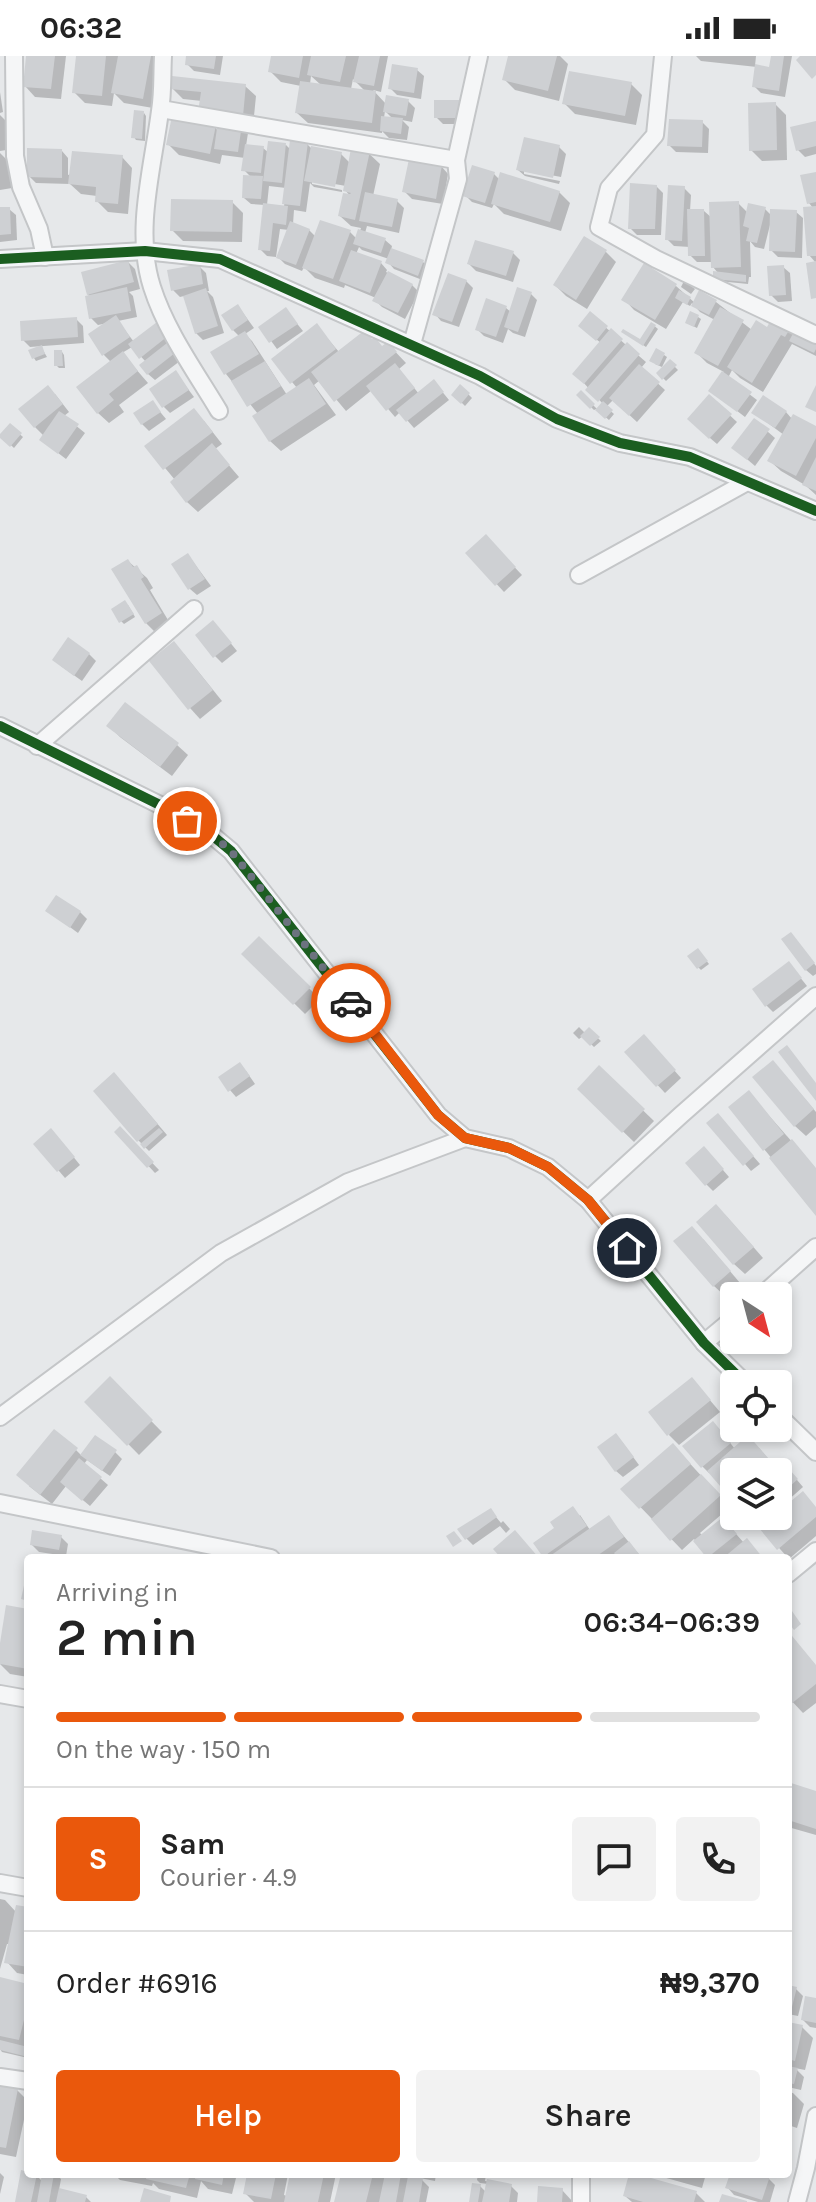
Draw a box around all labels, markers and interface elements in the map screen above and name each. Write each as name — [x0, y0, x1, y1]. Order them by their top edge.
text: 06:32 — [40, 10, 122, 46]
pin — [153, 787, 221, 855]
icon: bag — [165, 799, 209, 843]
courier — [311, 963, 391, 1043]
icon: car — [329, 981, 373, 1025]
pin — [593, 1214, 661, 1282]
icon: home — [605, 1226, 649, 1270]
north arrow — [720, 1282, 792, 1354]
map controls — [720, 1282, 792, 1530]
button: locate — [720, 1370, 792, 1442]
button: layers — [720, 1458, 792, 1530]
text: Arriving in — [56, 1577, 178, 1608]
text: 06:34–06:39 — [584, 1604, 760, 1640]
text: 2 min — [56, 1607, 198, 1668]
text: On the way · 150 m — [56, 1734, 271, 1765]
button: chat — [572, 1817, 656, 1901]
button: phone — [676, 1817, 760, 1901]
text: Sam — [160, 1826, 225, 1862]
text: S — [88, 1841, 108, 1877]
text: Courier · 4.9 — [160, 1862, 297, 1893]
text: Order #6916 — [56, 1965, 218, 2001]
text: ₦9,370 — [660, 1965, 760, 2001]
button: Help — [56, 2070, 400, 2162]
button: Share — [416, 2070, 760, 2162]

